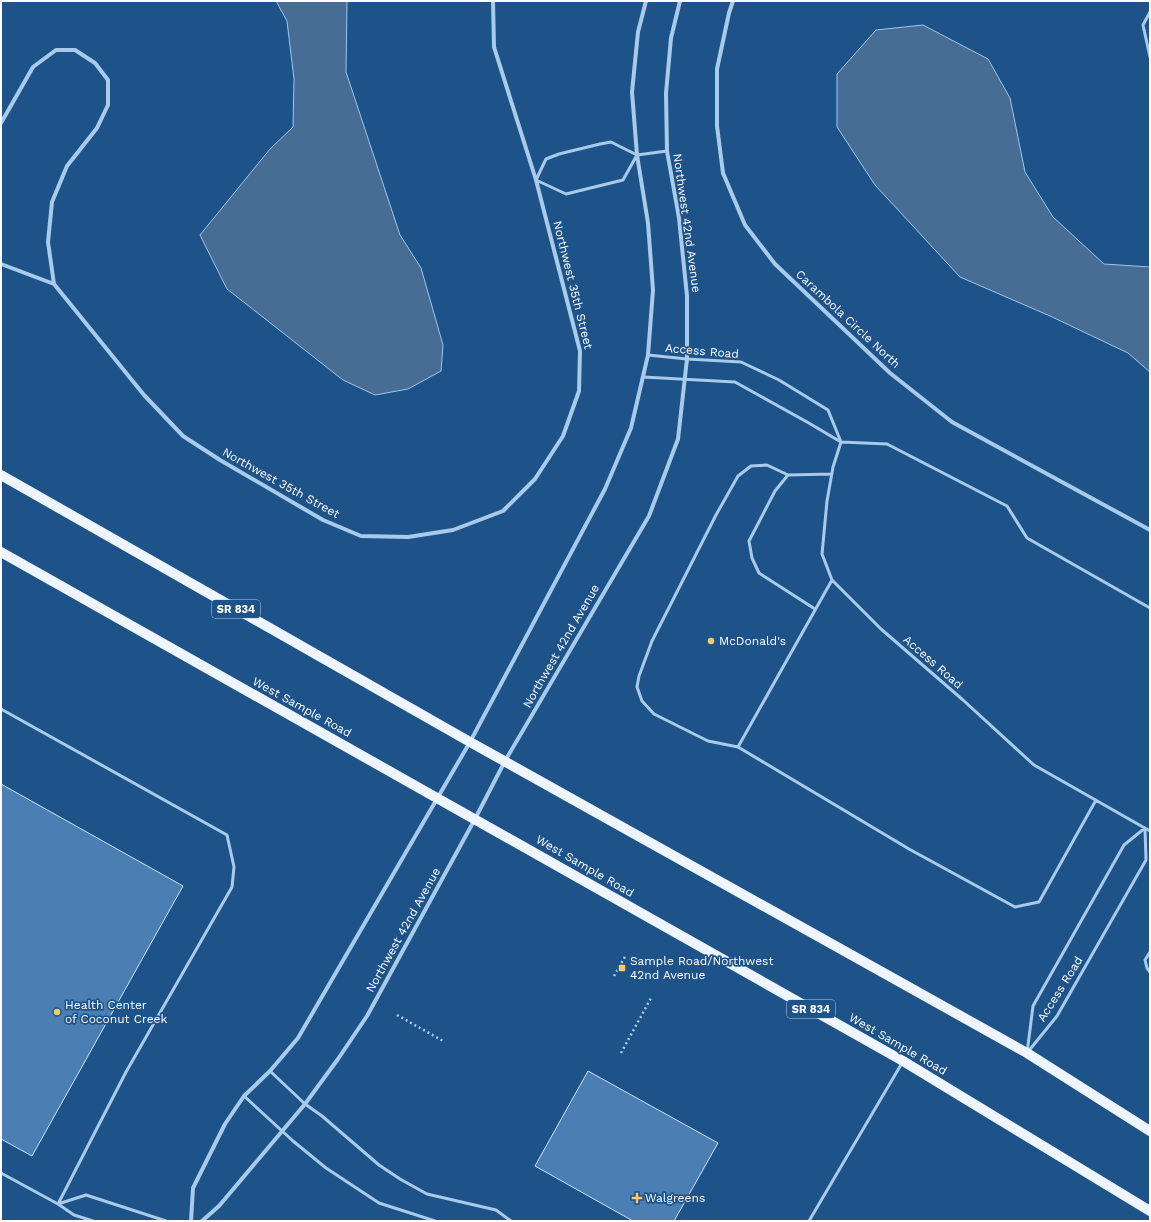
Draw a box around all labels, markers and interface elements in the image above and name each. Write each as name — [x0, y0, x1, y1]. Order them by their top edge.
street label: Northwest 42nd Avenue — [670, 153, 704, 294]
street label: Northwest 35th Street — [550, 219, 596, 351]
street label: Carambola Circle North — [793, 267, 903, 371]
street label: Access Road — [664, 341, 740, 361]
street label: Northwest 35th Street — [220, 445, 342, 521]
street label: Northwest 42nd Avenue — [520, 582, 602, 710]
road number: SR 834 — [212, 600, 260, 618]
street label: Access Road — [900, 632, 966, 692]
place label: McDonald's — [719, 634, 786, 648]
marker: McDonald's — [706, 636, 716, 646]
street label: West Sample Road — [250, 674, 354, 740]
street label: West Sample Road — [534, 832, 636, 900]
street label: Northwest 42nd Avenue — [363, 865, 443, 995]
place label: Sample Road/Northwest 42nd Avenue — [630, 954, 773, 982]
street label: Access Road — [1034, 954, 1086, 1024]
marker: Sample Road/Northwest 42nd Avenue — [617, 963, 627, 973]
place label: Health Center of Coconut Creek — [65, 998, 168, 1026]
road number: SR 834 — [787, 1000, 835, 1018]
marker: Health Center of Coconut Creek — [52, 1007, 62, 1017]
street label: West Sample Road — [847, 1010, 949, 1078]
place label: Walgreens — [645, 1191, 705, 1205]
marker: Walgreens — [632, 1193, 642, 1203]

